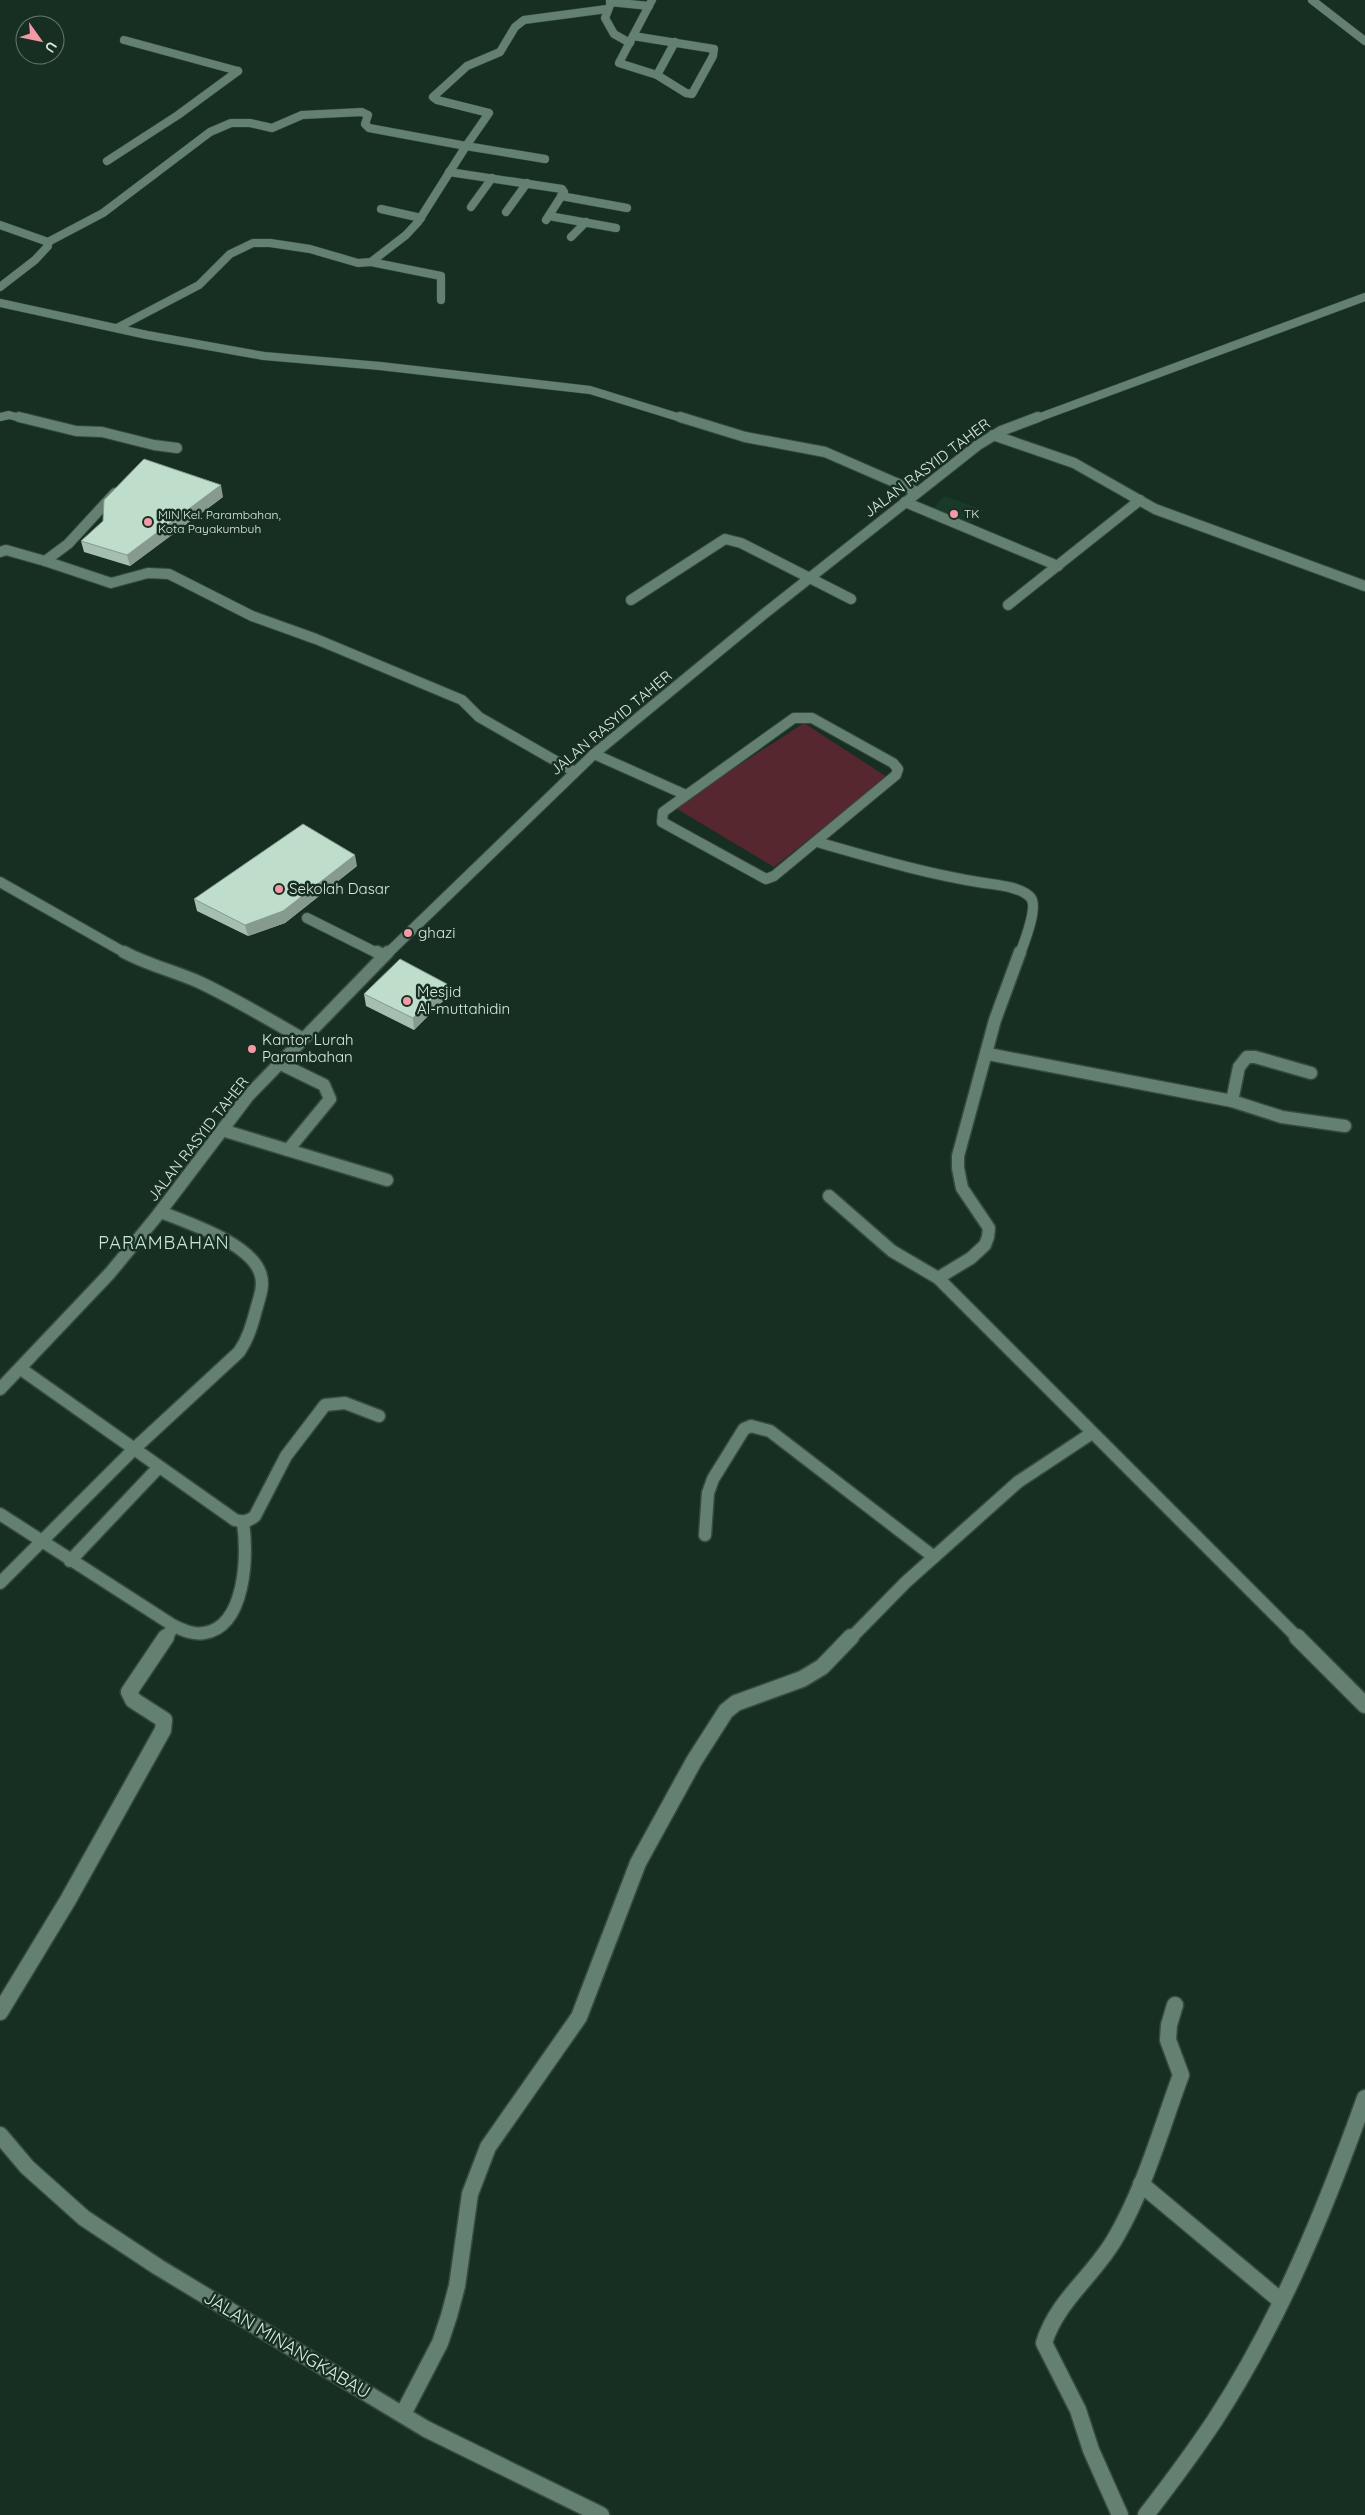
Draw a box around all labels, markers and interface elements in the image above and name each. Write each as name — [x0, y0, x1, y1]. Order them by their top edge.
north arrow — [15, 15, 65, 65]
text: U — [41, 38, 61, 56]
street label: JALAN RASYID TAHER — [860, 414, 994, 521]
place label: TK — [964, 506, 979, 521]
place label: MIN Kel. Parambahan, Kota Payakumbuh — [158, 507, 281, 536]
marker: TK — [948, 508, 960, 520]
marker: MIN Kel. Parambahan, Kota Payakumbuh — [142, 516, 154, 528]
street label: JALAN RASYID TAHER — [546, 666, 675, 779]
place label: Sekolah Dasar — [289, 879, 390, 898]
marker: Sekolah Dasar — [273, 883, 285, 895]
place label: ghazi — [418, 923, 455, 942]
marker: ghazi — [402, 927, 414, 939]
place label: Mesjid Al-muttahidin — [417, 982, 510, 1018]
marker: Mesjid Al-muttahidin — [401, 995, 413, 1007]
place label: Kantor Lurah Parambahan — [262, 1030, 354, 1066]
marker: Kantor Lurah Parambahan — [246, 1043, 258, 1055]
street label: JALAN RASYID TAHER — [143, 1073, 252, 1205]
district label: PARAMBAHAN — [98, 1231, 230, 1254]
street label: JALAN MINANGKABAU — [200, 2286, 375, 2403]

